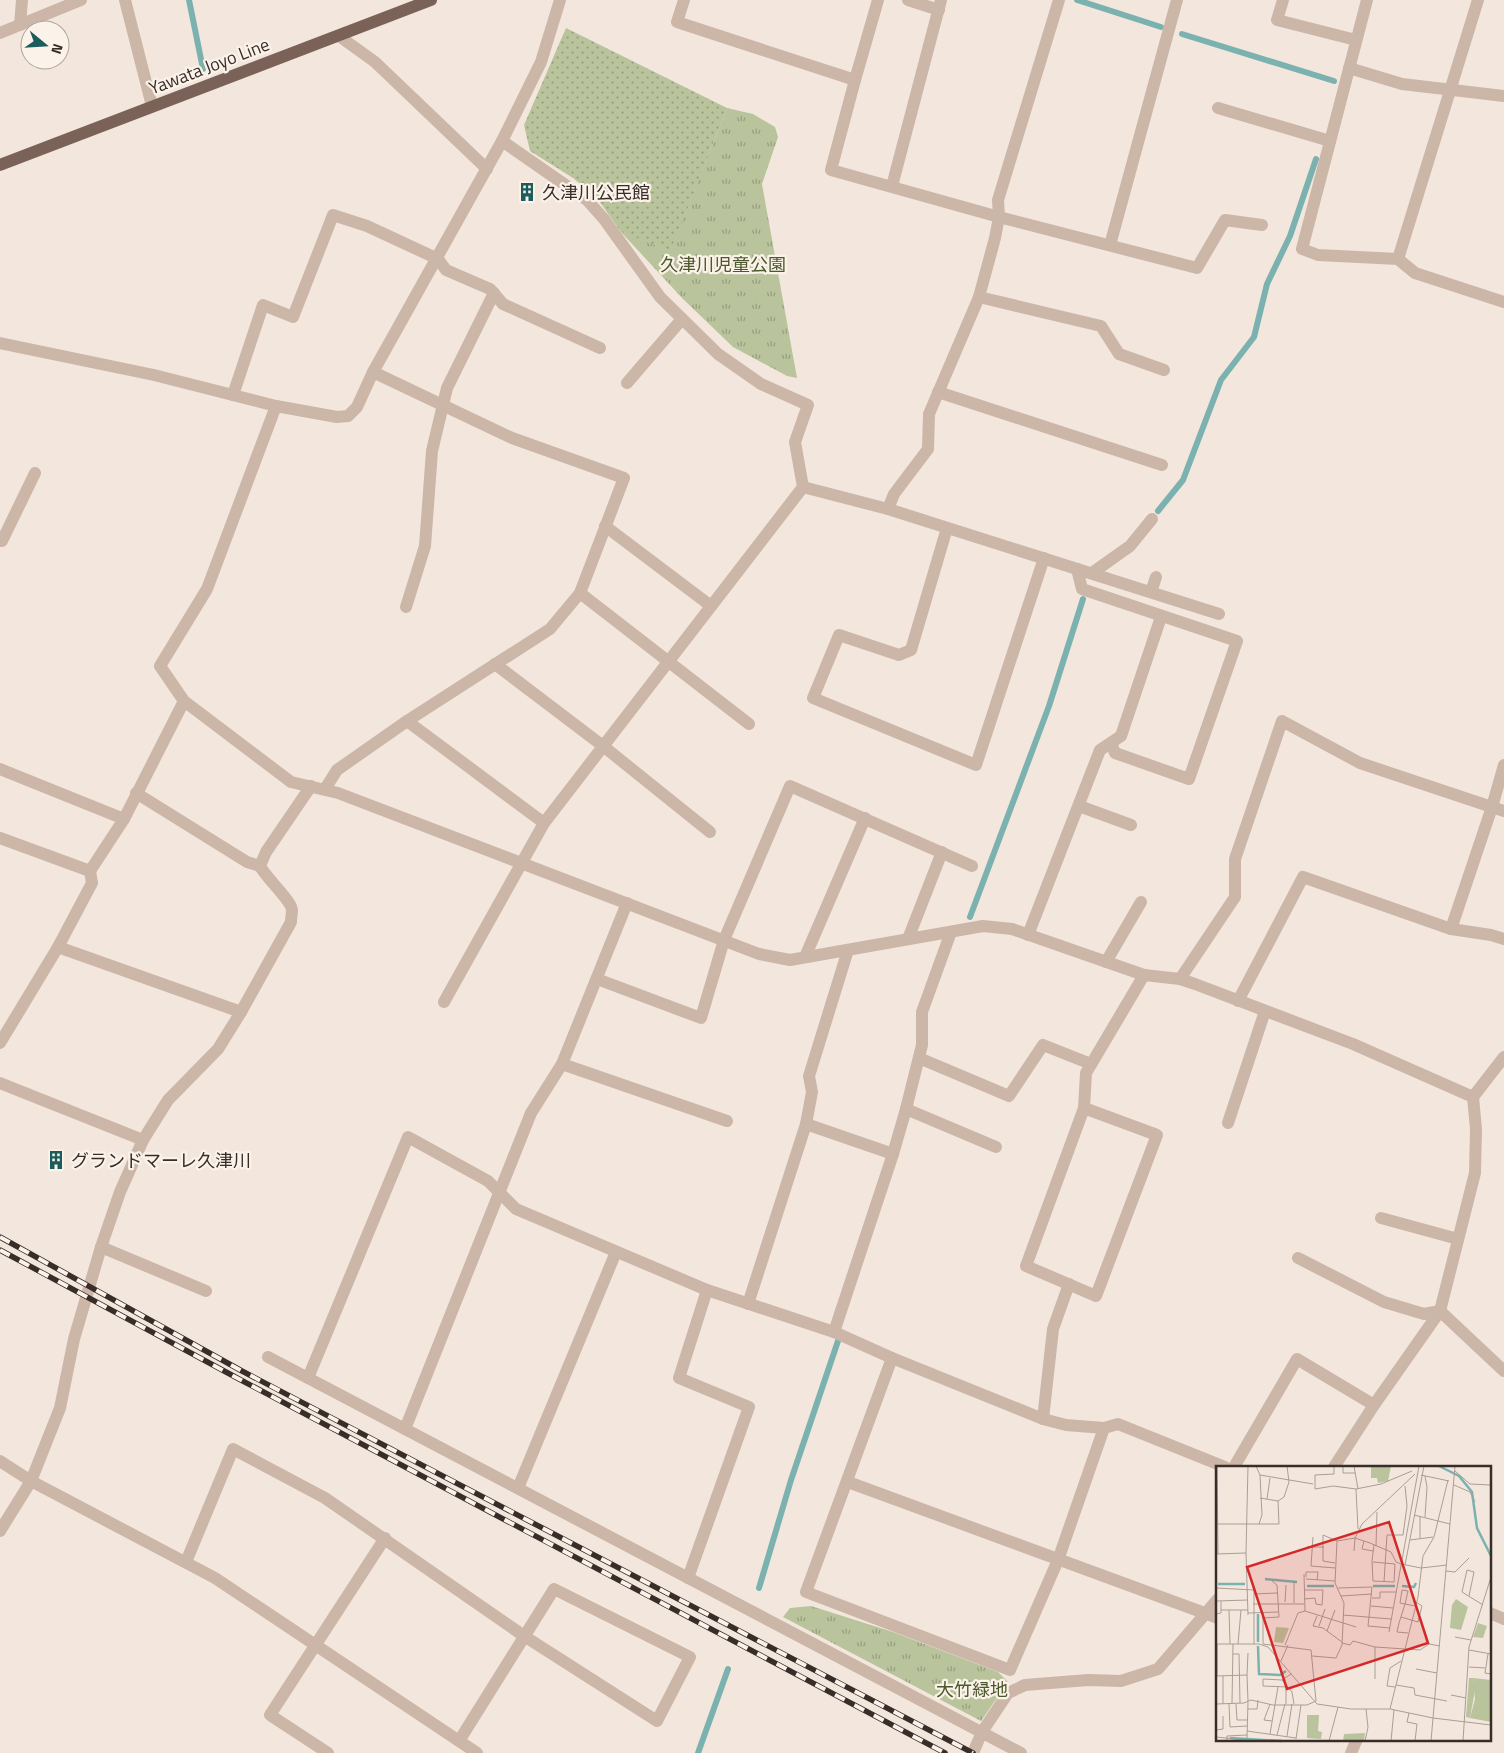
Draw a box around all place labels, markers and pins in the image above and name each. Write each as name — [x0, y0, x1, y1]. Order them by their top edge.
place label: 久津川公民館 — [542, 179, 650, 206]
building icon: 久津川公民館 — [516, 181, 538, 203]
place label: グランドマーレ久津川 — [71, 1147, 251, 1174]
building icon: グランドマーレ久津川 — [45, 1149, 67, 1171]

